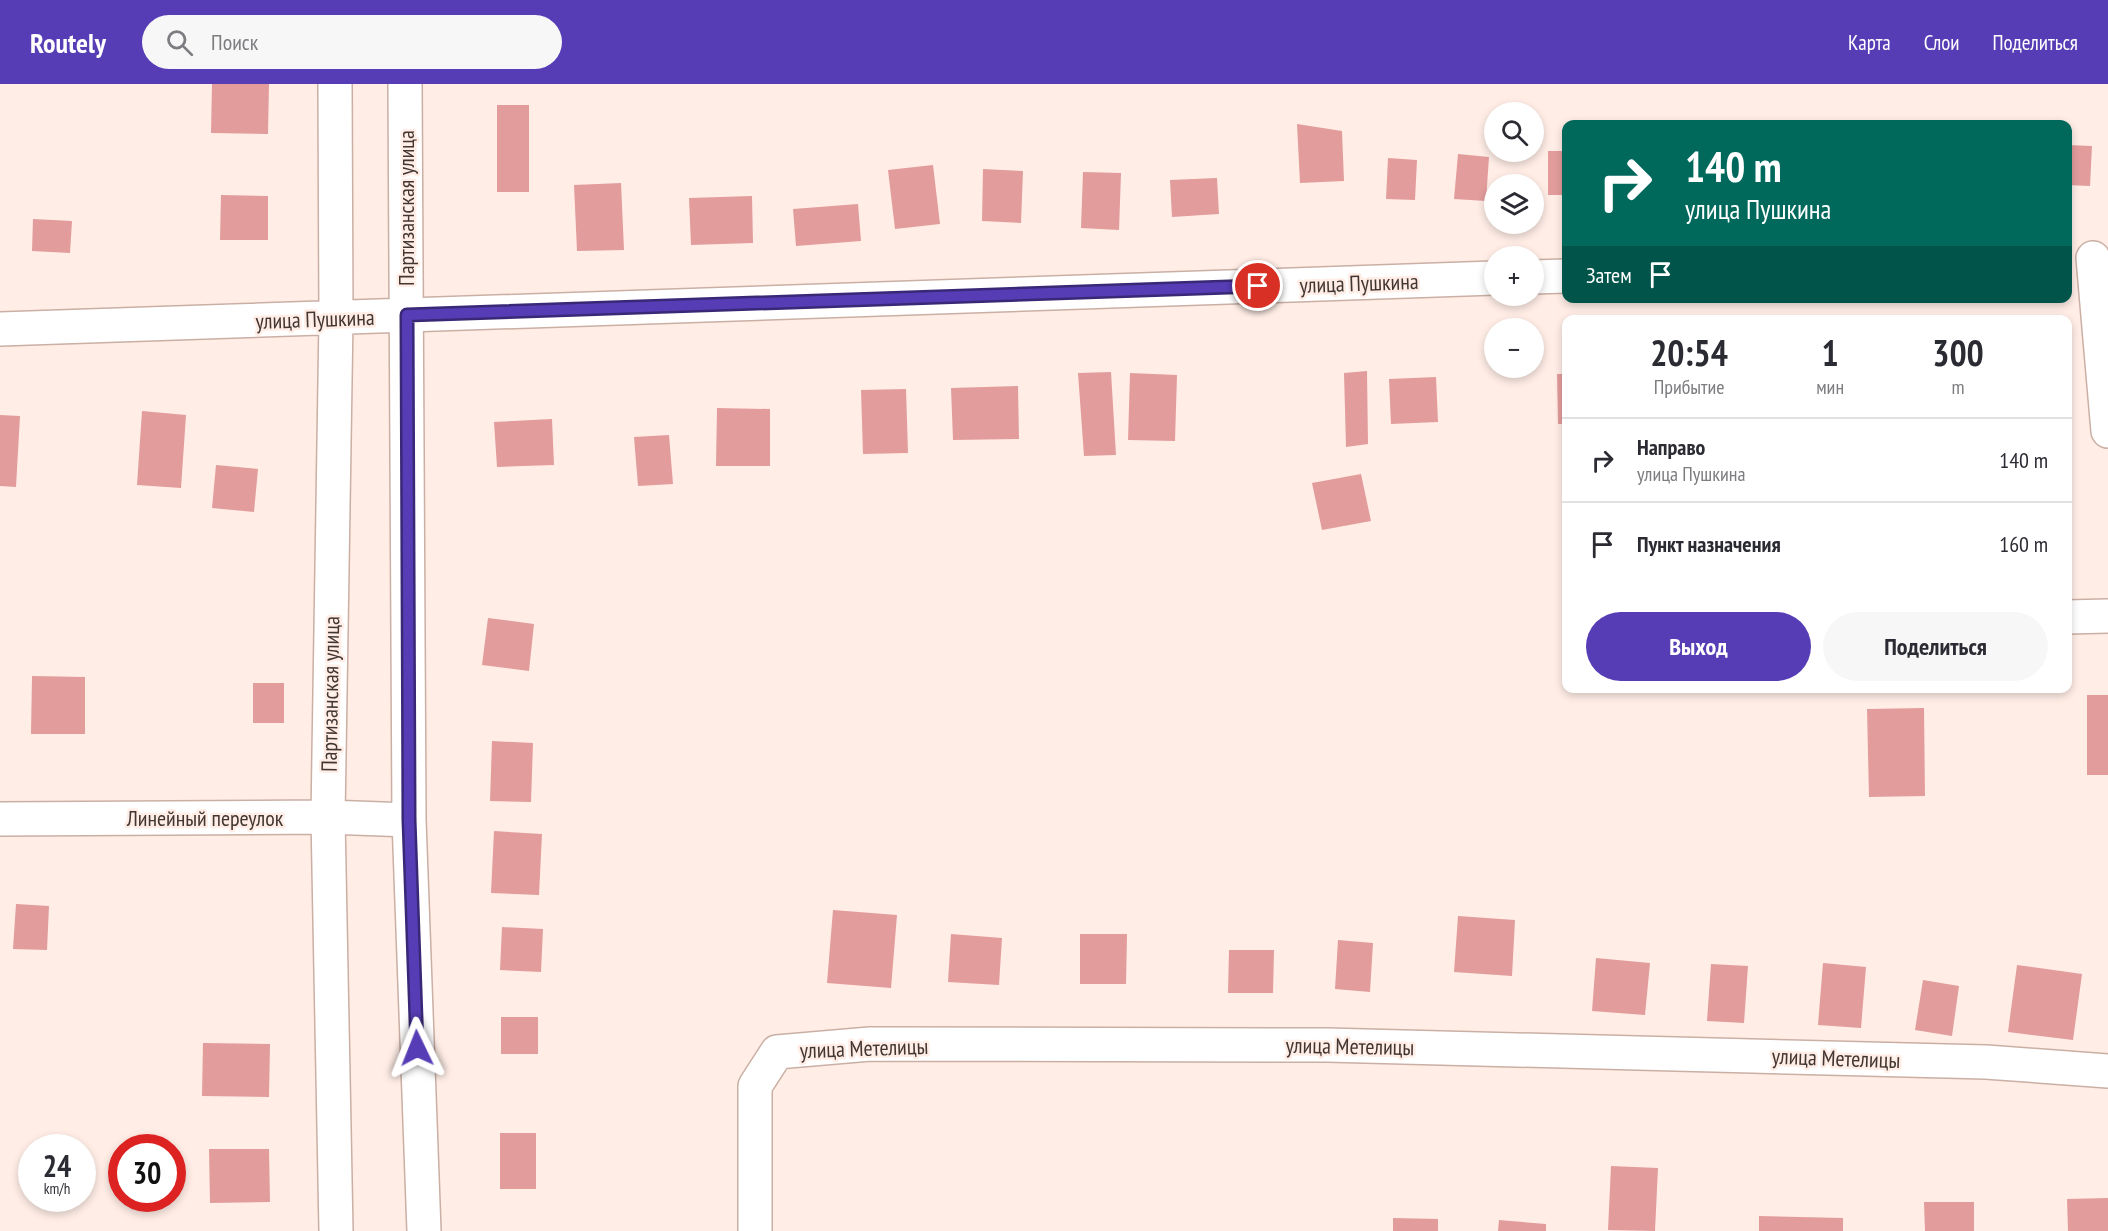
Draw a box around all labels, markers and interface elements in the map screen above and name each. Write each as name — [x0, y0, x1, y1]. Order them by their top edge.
search box — [142, 15, 562, 69]
text: Routely — [30, 24, 106, 61]
icon: search — [163, 26, 196, 59]
text: Поиск — [211, 28, 258, 56]
text: Карта — [1848, 29, 1891, 56]
text: Слои — [1924, 29, 1959, 56]
text: Поделиться — [1992, 29, 2078, 56]
map controls — [1484, 102, 1544, 378]
button: search — [1484, 102, 1544, 162]
street label: Партизанская улица — [392, 130, 420, 286]
text: 140 m — [1685, 139, 1782, 194]
icon: right — [1586, 144, 1664, 222]
button: layers — [1484, 174, 1544, 234]
text: улица Пушкина — [1685, 192, 1831, 226]
button: + — [1484, 246, 1544, 306]
icon: arrive — [1644, 258, 1677, 291]
pin — [1232, 260, 1283, 311]
text: Затем — [1586, 261, 1632, 289]
street label: улица Пушкина — [1299, 267, 1419, 299]
icon: arrive — [1241, 269, 1274, 302]
street label: улица Пушкина — [255, 303, 375, 335]
button: − — [1484, 318, 1544, 378]
text: 20:54 — [1650, 329, 1728, 376]
text: 1 — [1822, 329, 1839, 376]
text: 300 — [1932, 329, 1984, 376]
text: Прибытие — [1654, 374, 1725, 400]
text: мин — [1816, 374, 1844, 400]
text: m — [1952, 374, 1965, 400]
text: Направо — [1637, 433, 1705, 461]
icon: right — [1586, 444, 1619, 477]
text: 140 m — [1999, 446, 2048, 474]
text: улица Пушкина — [1637, 461, 1745, 487]
icon: arrive — [1586, 528, 1619, 561]
text: Пункт назначения — [1637, 530, 1781, 558]
text: 160 m — [1999, 530, 2048, 558]
button: Выход — [1586, 612, 1811, 681]
button: Поделиться — [1823, 612, 2048, 681]
street label: Партизанская улица — [315, 616, 345, 772]
street label: Линейный переулок — [126, 804, 284, 832]
position arrow — [385, 1016, 449, 1080]
street label: улица Метелицы — [1285, 1031, 1415, 1061]
street label: улица Метелицы — [799, 1032, 929, 1064]
street label: улица Метелицы — [1771, 1042, 1901, 1074]
speed limit sign: 30 — [108, 1134, 186, 1212]
text: 24 — [43, 1146, 71, 1185]
text: km/h — [44, 1179, 70, 1198]

